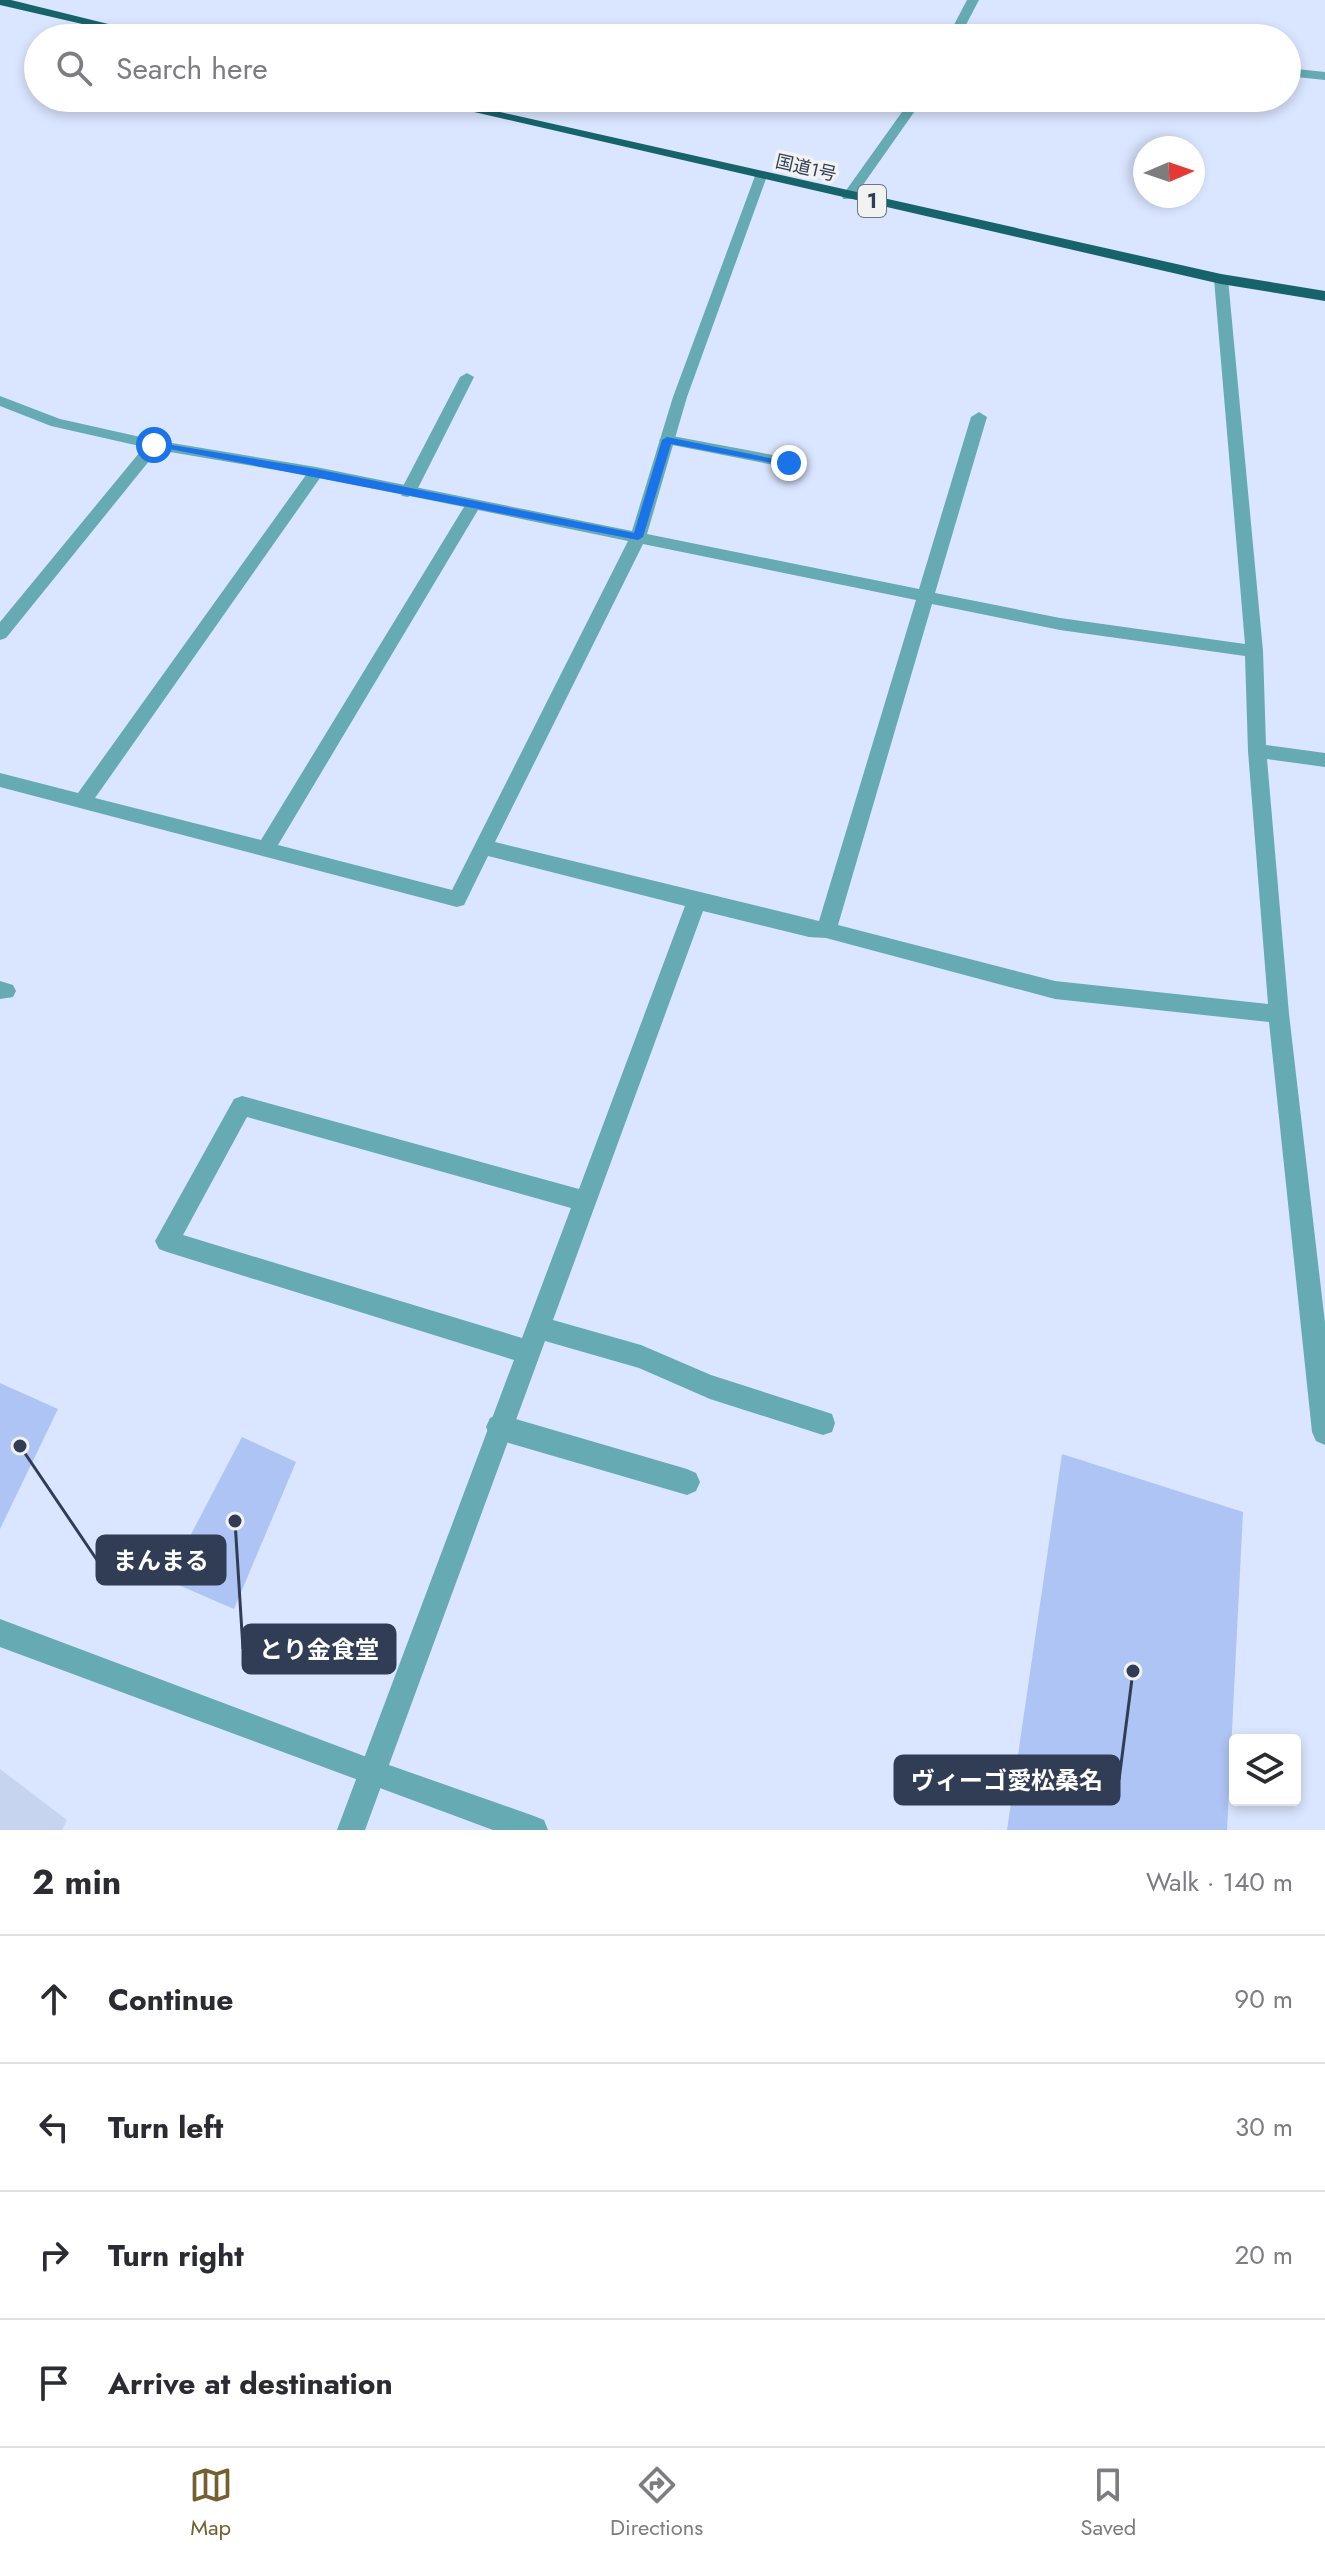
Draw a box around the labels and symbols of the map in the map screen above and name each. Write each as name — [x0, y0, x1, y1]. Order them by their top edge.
north arrow — [1133, 136, 1205, 208]
street label: 国道1号 — [773, 148, 839, 188]
road number: 1 — [858, 185, 886, 217]
route start — [136, 427, 172, 463]
route end — [771, 445, 807, 481]
callout: まんまる — [97, 1536, 225, 1584]
text: まんまる — [113, 1543, 209, 1578]
callout: とり金食堂 — [243, 1625, 395, 1673]
text: とり金食堂 — [259, 1632, 379, 1667]
callout: ヴィーゴ愛松桑名 — [895, 1756, 1119, 1804]
text: ヴィーゴ愛松桑名 — [911, 1763, 1103, 1798]

